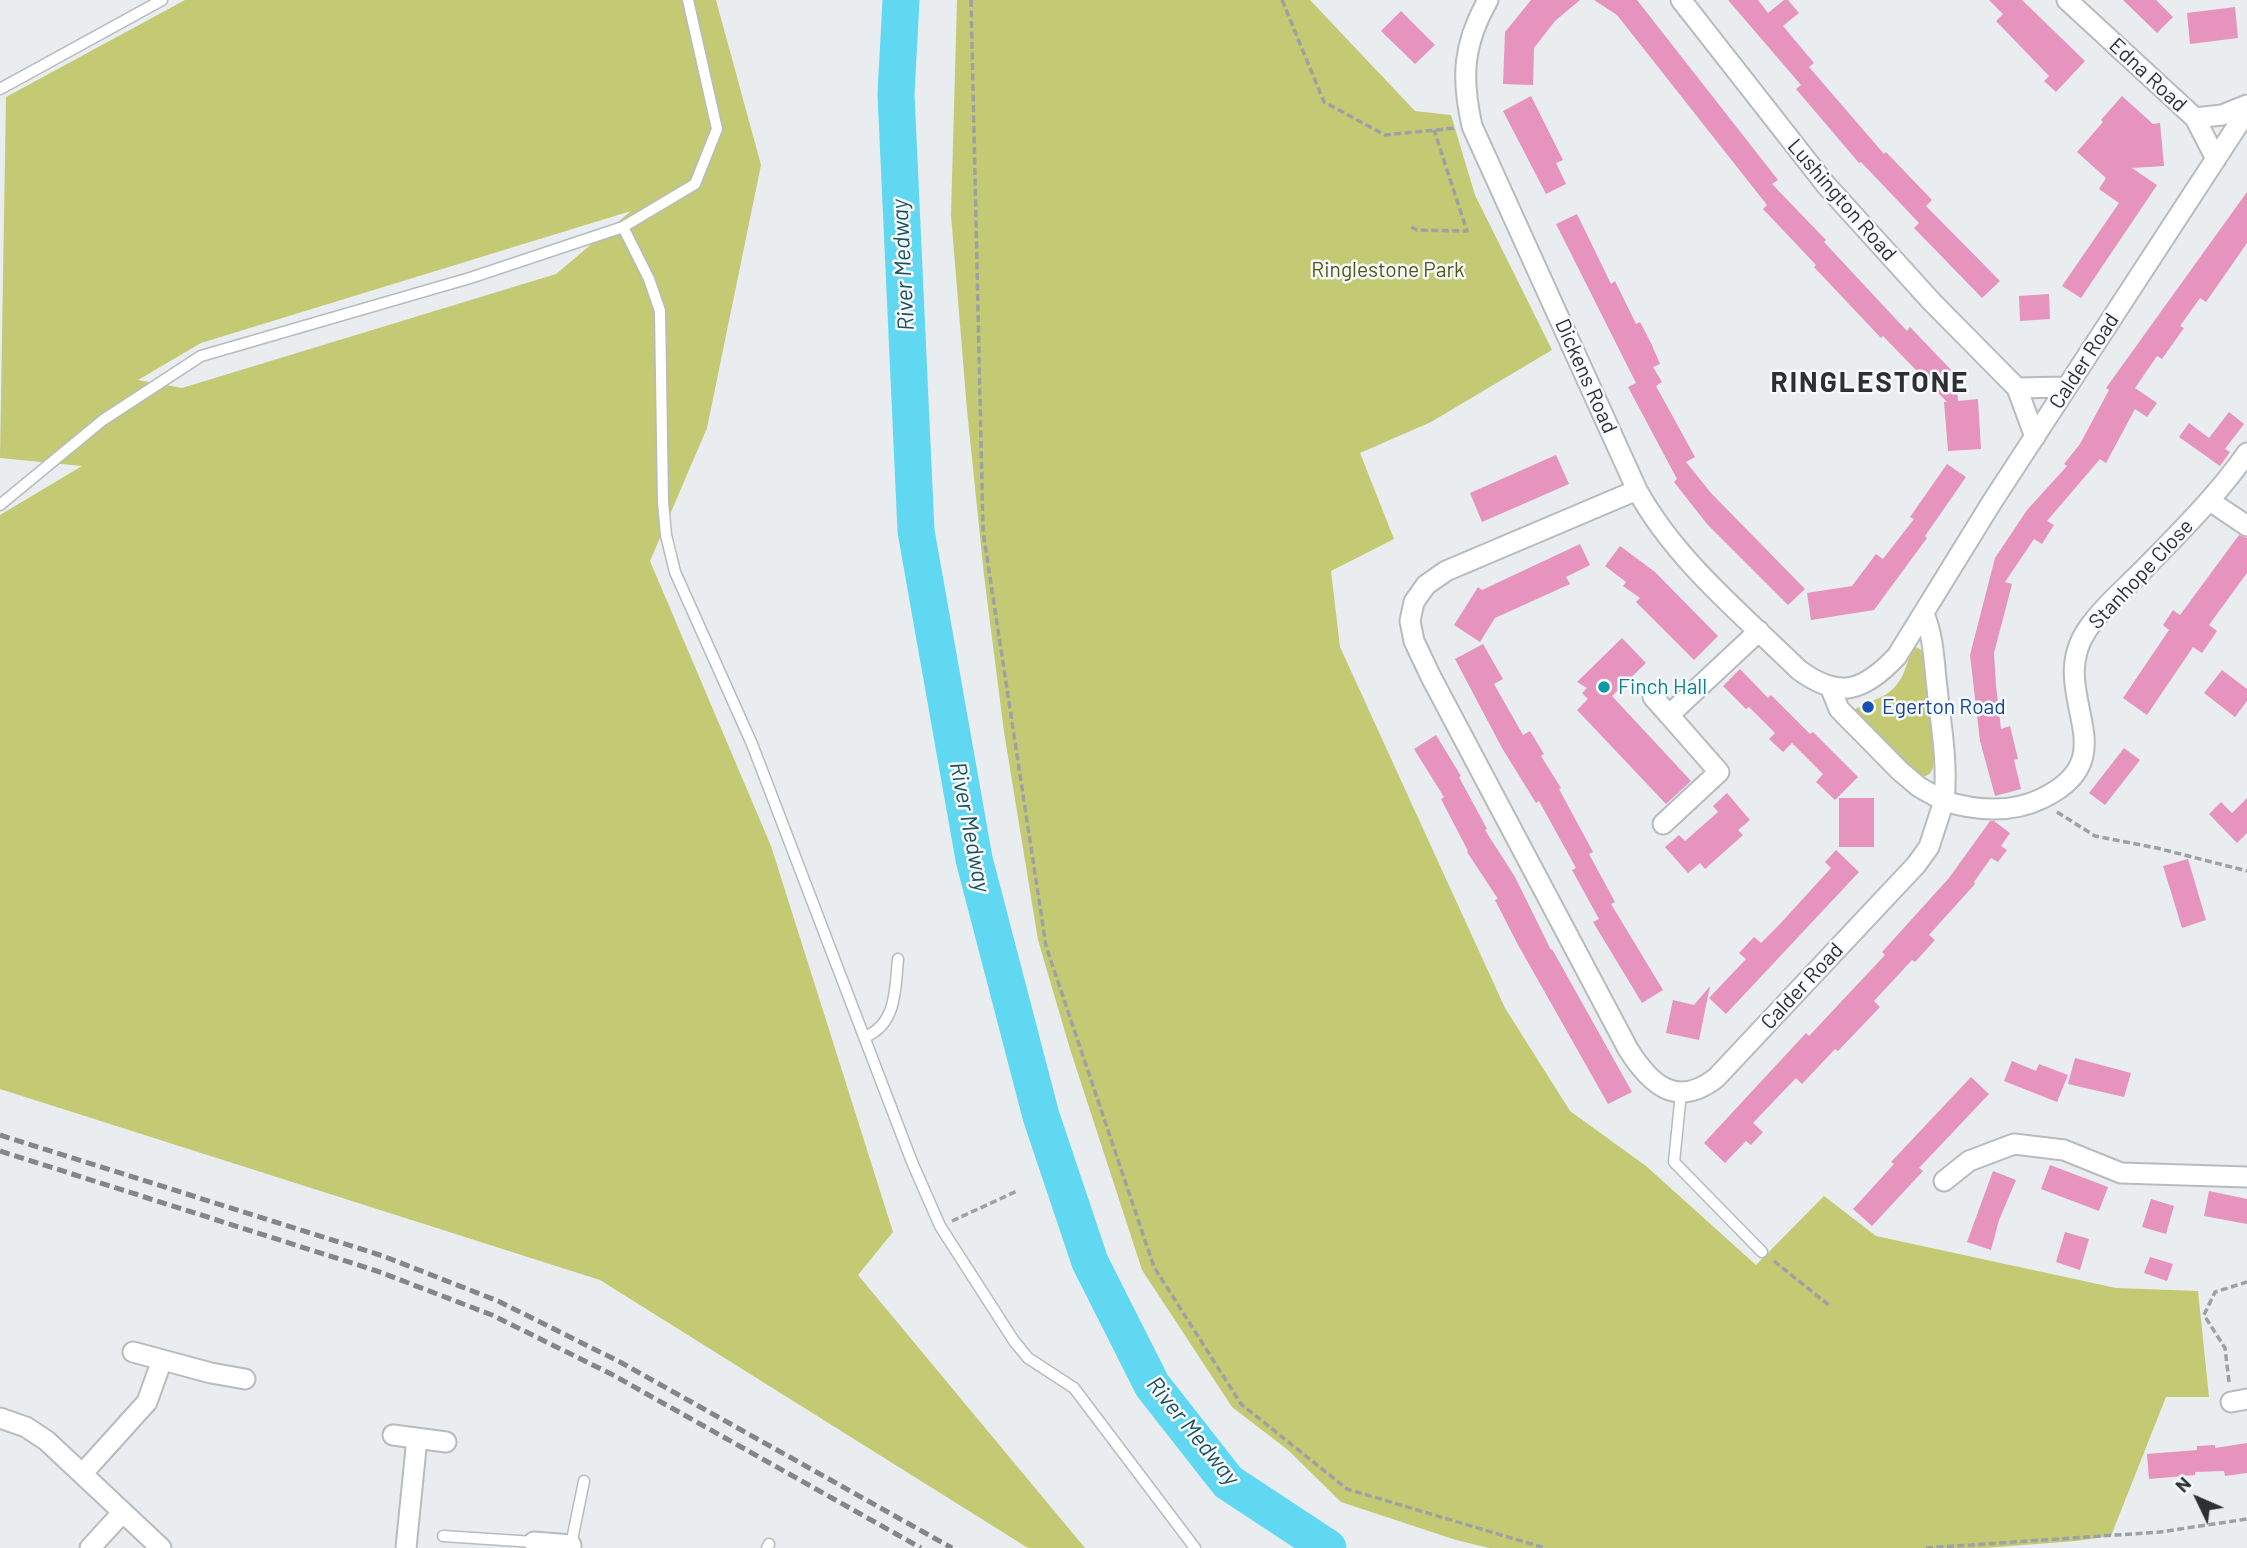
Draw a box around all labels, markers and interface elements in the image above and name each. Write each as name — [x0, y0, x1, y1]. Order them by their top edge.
street label: Edna Road — [2104, 33, 2192, 117]
street label: Lushington Road — [1782, 134, 1902, 266]
water label: River Medway — [886, 198, 920, 332]
park label: Ringlestone Park — [1311, 257, 1465, 283]
street label: Calder Road — [2044, 308, 2124, 414]
street label: Dickens Road — [1550, 315, 1622, 437]
district label: RINGLESTONE — [1772, 366, 1968, 400]
street label: Stanhope Close — [2083, 514, 2199, 634]
place label: Finch Hall — [1618, 674, 1707, 700]
marker: Finch Hall — [1596, 679, 1612, 695]
place label: Egerton Road — [1882, 694, 2006, 720]
marker: Egerton Road — [1860, 699, 1876, 715]
water label: River Medway — [944, 760, 996, 894]
street label: Calder Road — [1756, 938, 1848, 1034]
water label: River Medway — [1141, 1371, 1245, 1491]
north arrow — [2163, 1464, 2233, 1534]
text: N — [2170, 1472, 2195, 1497]

